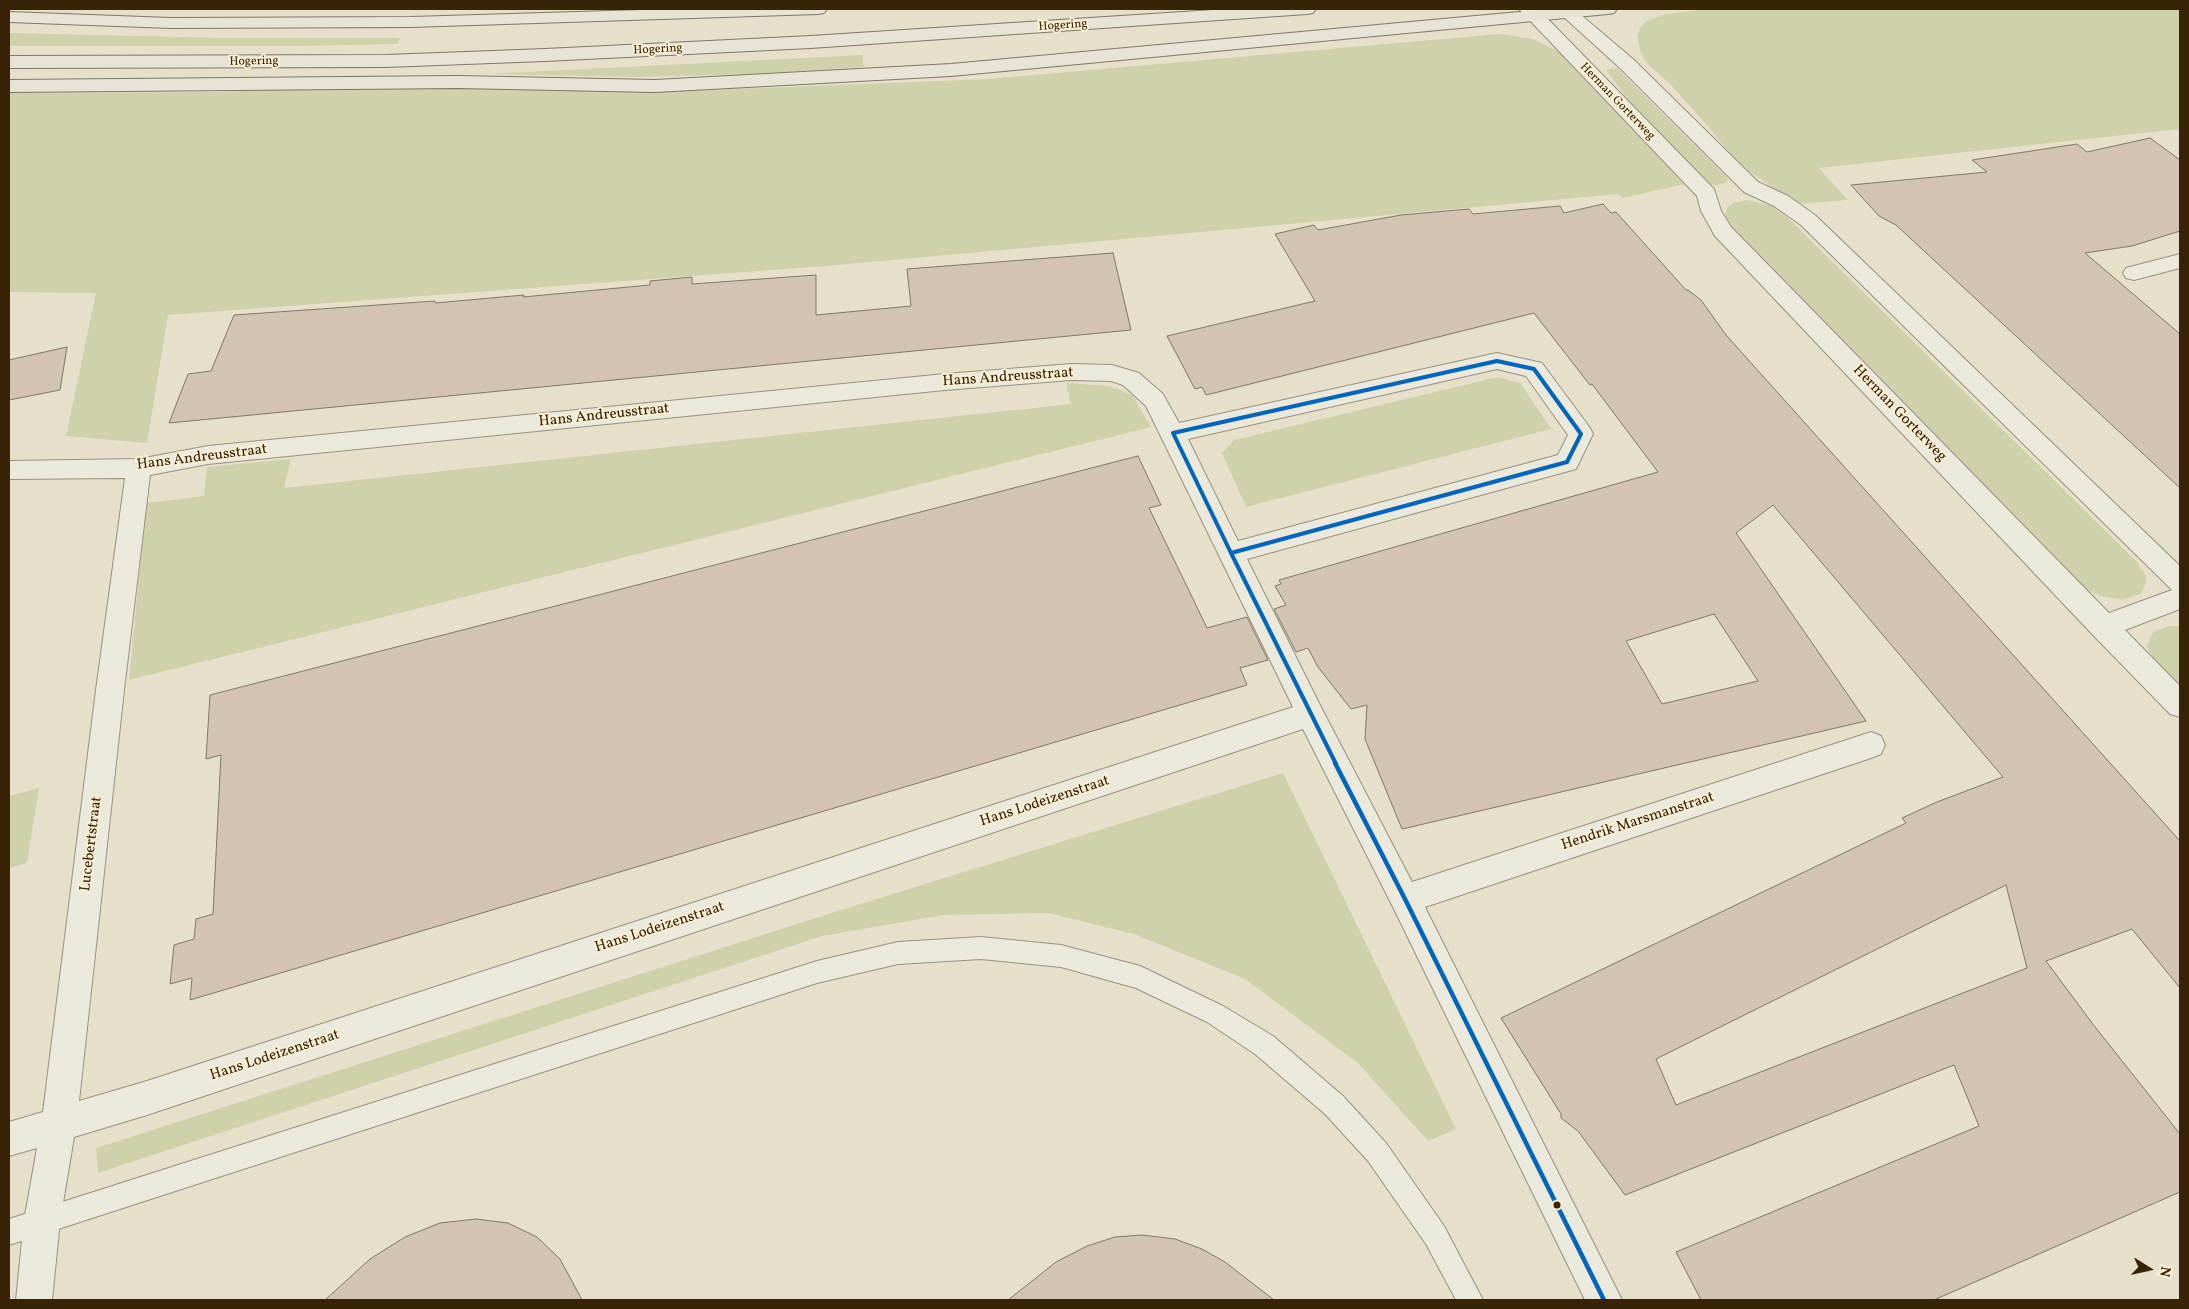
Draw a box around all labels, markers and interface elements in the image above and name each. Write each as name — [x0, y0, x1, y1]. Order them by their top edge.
street label: Hogering — [1038, 17, 1088, 35]
street label: Hogering — [633, 42, 683, 58]
street label: Hogering — [229, 54, 279, 70]
street label: Herman Gorterweg — [1576, 60, 1658, 144]
street label: Herman Gorterweg — [1848, 362, 1950, 466]
street label: Hans Andreusstraat — [942, 364, 1074, 392]
street label: Hans Andreusstraat — [538, 400, 670, 432]
street label: Hans Andreusstraat — [136, 441, 268, 475]
street label: Hans Lodeizenstraat — [978, 773, 1112, 831]
street label: Hendrik Marsmanstraat — [1559, 789, 1717, 855]
street label: Lucebertstraat — [77, 796, 107, 892]
street label: Hans Lodeizenstraat — [593, 899, 727, 957]
street label: Hans Lodeizenstraat — [208, 1027, 342, 1085]
unlabelled marker — [1552, 1200, 1562, 1210]
north arrow — [2124, 1244, 2174, 1294]
text: N — [2154, 1265, 2175, 1278]

